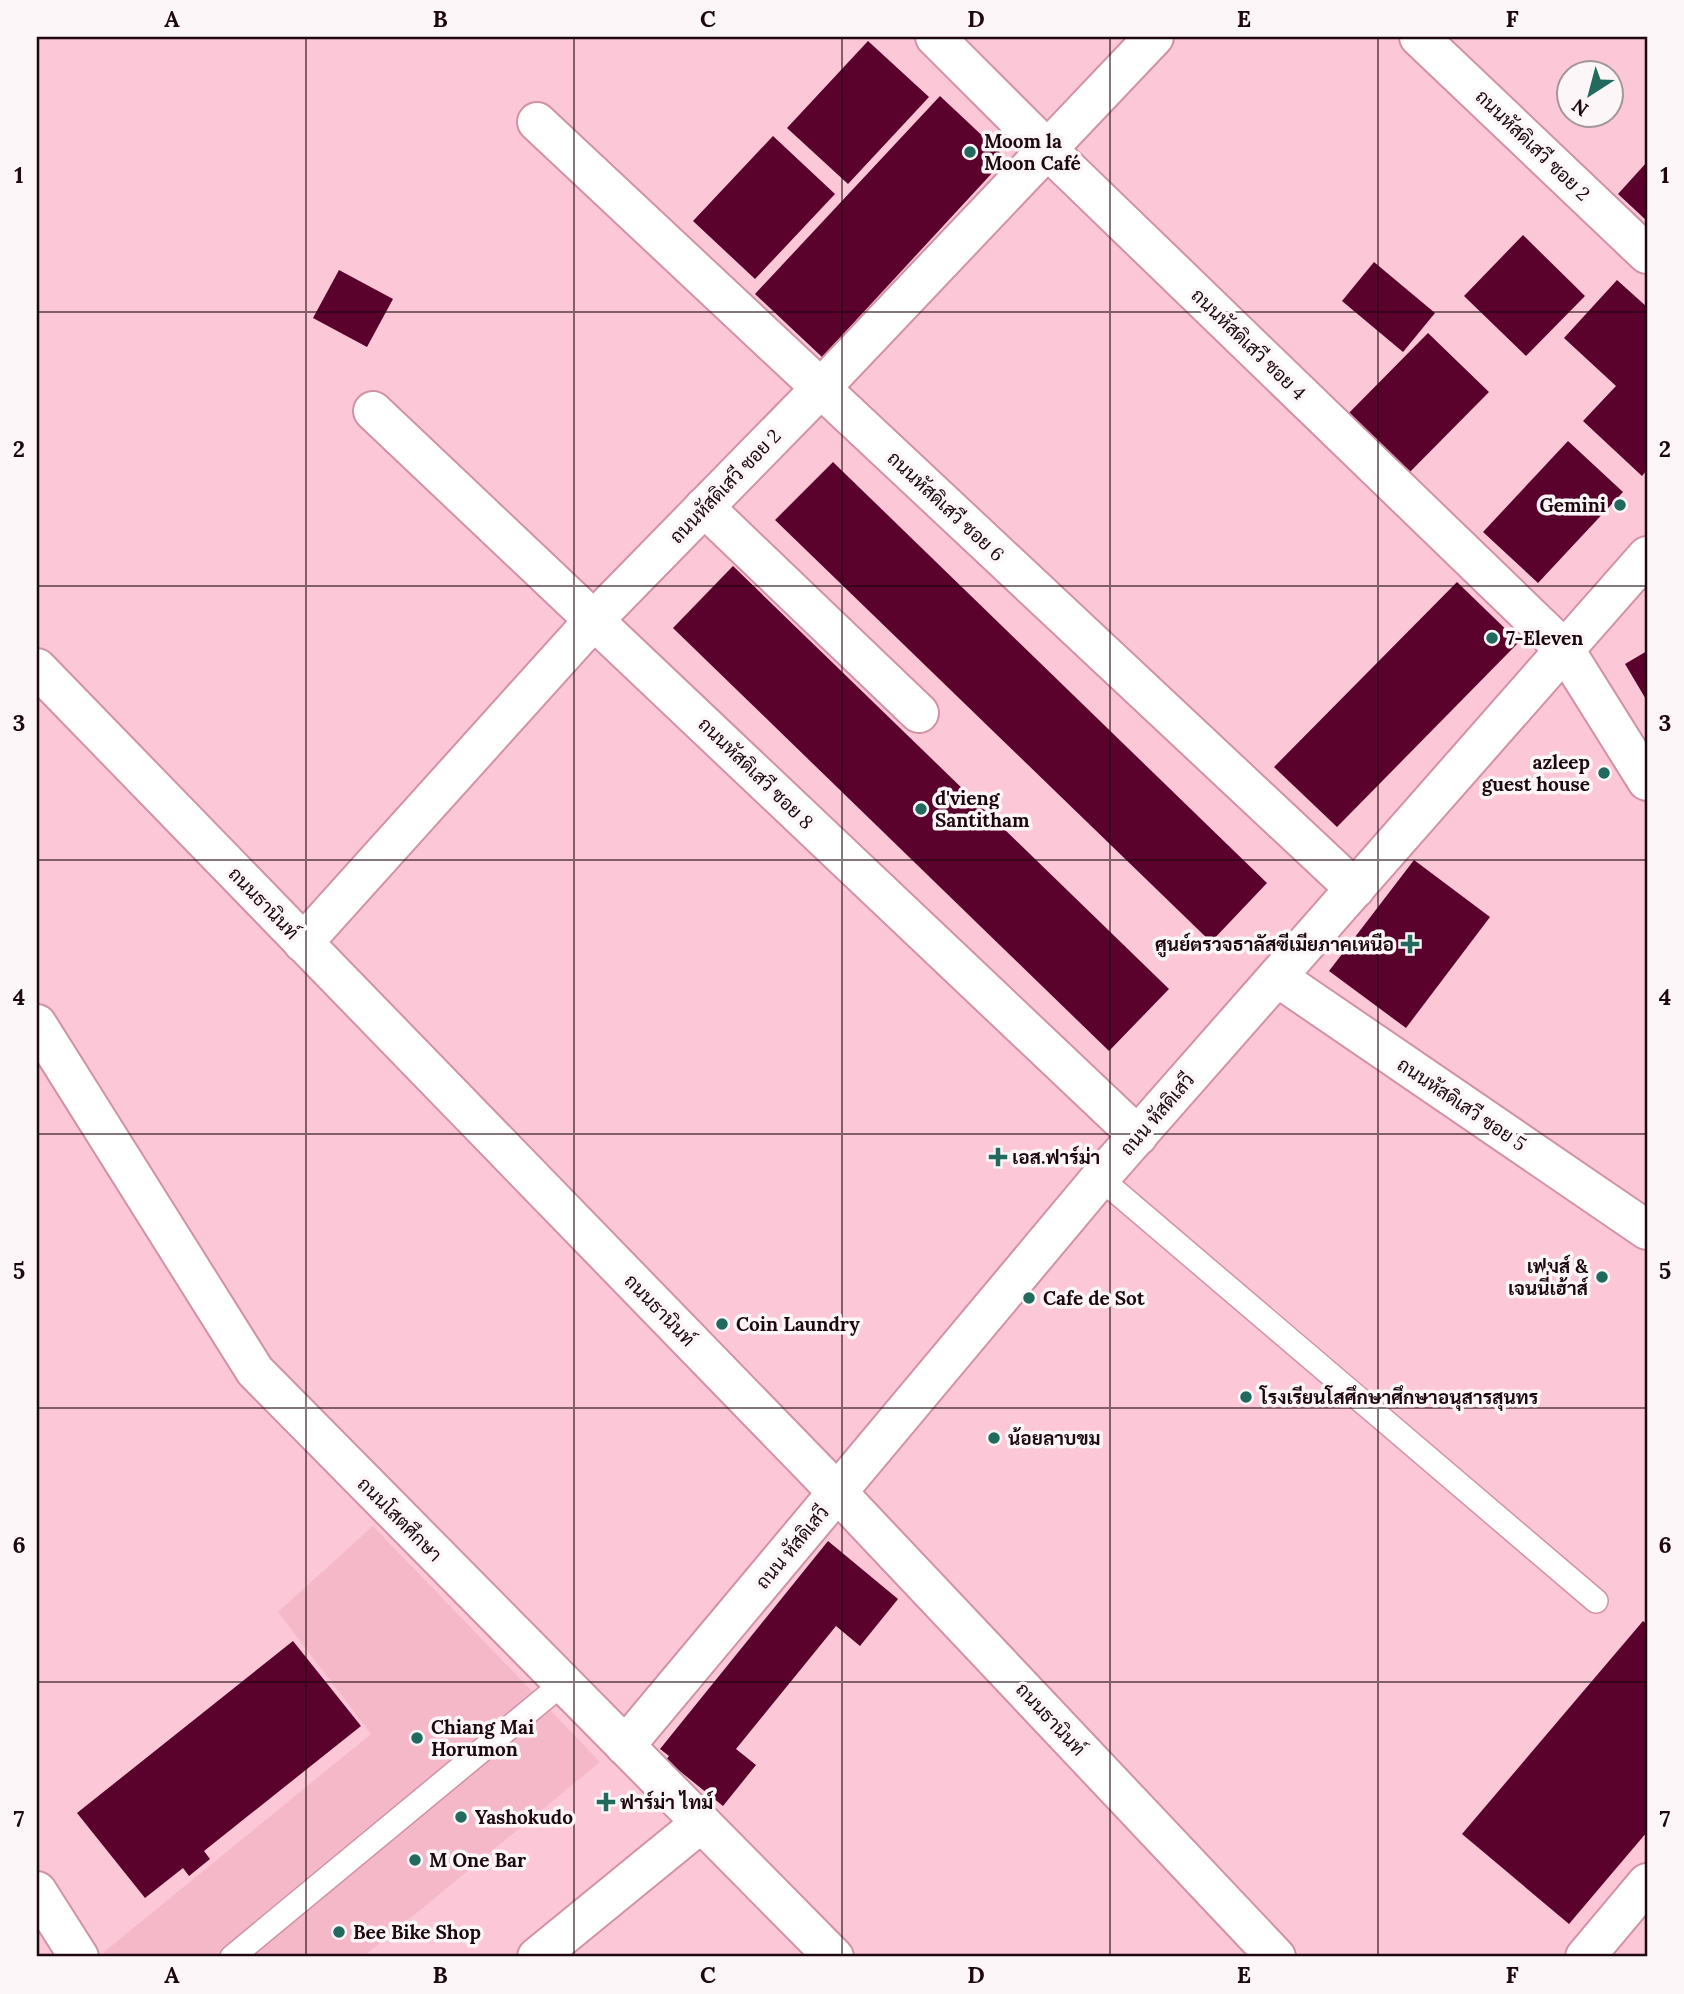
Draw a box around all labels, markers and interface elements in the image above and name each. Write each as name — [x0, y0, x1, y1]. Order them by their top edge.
text: A — [164, 4, 180, 33]
text: B — [432, 4, 448, 33]
text: C — [700, 4, 716, 33]
text: D — [967, 4, 985, 33]
text: E — [1237, 4, 1251, 33]
text: F — [1505, 4, 1519, 33]
north arrow — [1554, 60, 1624, 130]
street label: ถนนหัสดิเสวี ซอย 2 — [1471, 84, 1595, 206]
text: N — [1567, 94, 1593, 122]
place label: Moom la Moon Café — [984, 129, 1081, 175]
marker: Moom la Moon Café — [962, 144, 978, 160]
text: 1 — [14, 160, 24, 189]
text: 1 — [1660, 160, 1670, 189]
street label: ถนนหัสดิเสวี ซอย 4 — [1187, 283, 1311, 405]
street label: ถนนหัสดิเสวี ซอย 2 — [664, 424, 786, 548]
text: 2 — [13, 434, 25, 463]
text: 2 — [1659, 434, 1671, 463]
street label: ถนนหัสดิเสวี ซอย 6 — [883, 446, 1009, 566]
place label: Gemini — [1539, 493, 1606, 517]
marker: Gemini — [1612, 497, 1628, 513]
place label: 7-Eleven — [1506, 626, 1583, 650]
marker: 7-Eleven — [1484, 630, 1500, 646]
text: 3 — [13, 708, 25, 737]
text: 3 — [1659, 708, 1671, 737]
street label: ถนนหัสดิเสวี ซอย 8 — [693, 712, 819, 834]
place label: azleep guest house — [1482, 750, 1590, 796]
marker: azleep guest house — [1596, 765, 1612, 781]
place label: d'vieng Santitham — [935, 786, 1030, 832]
marker: d'vieng Santitham — [913, 801, 929, 817]
street label: ถนนธานินท์ — [224, 862, 304, 944]
place label: ศูนย์ตรวจธาลัสซีเมียภาคเหนือ — [1155, 932, 1394, 958]
marker: ศูนย์ตรวจธาลัสซีเมียภาคเหนือ — [1400, 934, 1420, 954]
text: 4 — [13, 982, 25, 1011]
text: 4 — [1659, 982, 1671, 1011]
street label: ถนนหัสดิเสวี ซอย 5 — [1393, 1052, 1531, 1156]
street label: ถนน หัสดิเสวี — [1115, 1068, 1199, 1160]
place label: เอส.ฟาร์ม่า — [1012, 1145, 1100, 1169]
marker: เอส.ฟาร์ม่า — [990, 1149, 1006, 1165]
place label: เฟมส์ & เจนนี่เฮ้าส์ — [1508, 1254, 1589, 1300]
text: 5 — [13, 1256, 25, 1285]
text: 5 — [1659, 1256, 1671, 1285]
street label: ถนนธานินท์ — [620, 1269, 700, 1351]
marker: เฟมส์ & เจนนี่เฮ้าส์ — [1594, 1269, 1610, 1285]
place label: Cafe de Sot — [1043, 1286, 1146, 1310]
marker: Cafe de Sot — [1021, 1290, 1037, 1306]
place label: Coin Laundry — [736, 1312, 860, 1336]
marker: Coin Laundry — [714, 1316, 730, 1332]
place label: โรงเรียนโสศึกษาศึกษาอนุสารสุนทร — [1259, 1385, 1538, 1412]
marker: โรงเรียนโสศึกษาศึกษาอนุสารสุนทร — [1238, 1389, 1254, 1405]
place label: น้อยลาบขม — [1008, 1426, 1100, 1450]
marker: น้อยลาบขม — [986, 1430, 1002, 1446]
street label: ถนนโสตศึกษา — [353, 1472, 447, 1566]
street label: ถนน หัสดิเสวี — [750, 1501, 834, 1593]
text: 6 — [12, 1530, 26, 1559]
text: 6 — [1658, 1530, 1672, 1559]
street label: ถนนธานินท์ — [1011, 1677, 1091, 1761]
place label: Chiang Mai Horumon — [431, 1715, 534, 1761]
marker: Chiang Mai Horumon — [409, 1730, 425, 1746]
place label: ฟาร์ม่า ไทม์ — [620, 1790, 714, 1814]
marker: ฟาร์ม่า ไทม์ — [598, 1794, 614, 1810]
text: 7 — [14, 1804, 25, 1833]
text: 7 — [1660, 1804, 1671, 1833]
place label: Yashokudo — [475, 1805, 573, 1829]
marker: Yashokudo — [453, 1809, 469, 1825]
place label: M One Bar — [429, 1848, 526, 1872]
marker: M One Bar — [407, 1852, 423, 1868]
place label: Bee Bike Shop — [353, 1920, 481, 1944]
marker: Bee Bike Shop — [331, 1924, 347, 1940]
text: A — [164, 1960, 180, 1989]
text: B — [432, 1960, 448, 1989]
text: C — [700, 1960, 716, 1989]
text: D — [967, 1960, 985, 1989]
text: E — [1237, 1960, 1251, 1989]
text: F — [1505, 1960, 1519, 1989]

